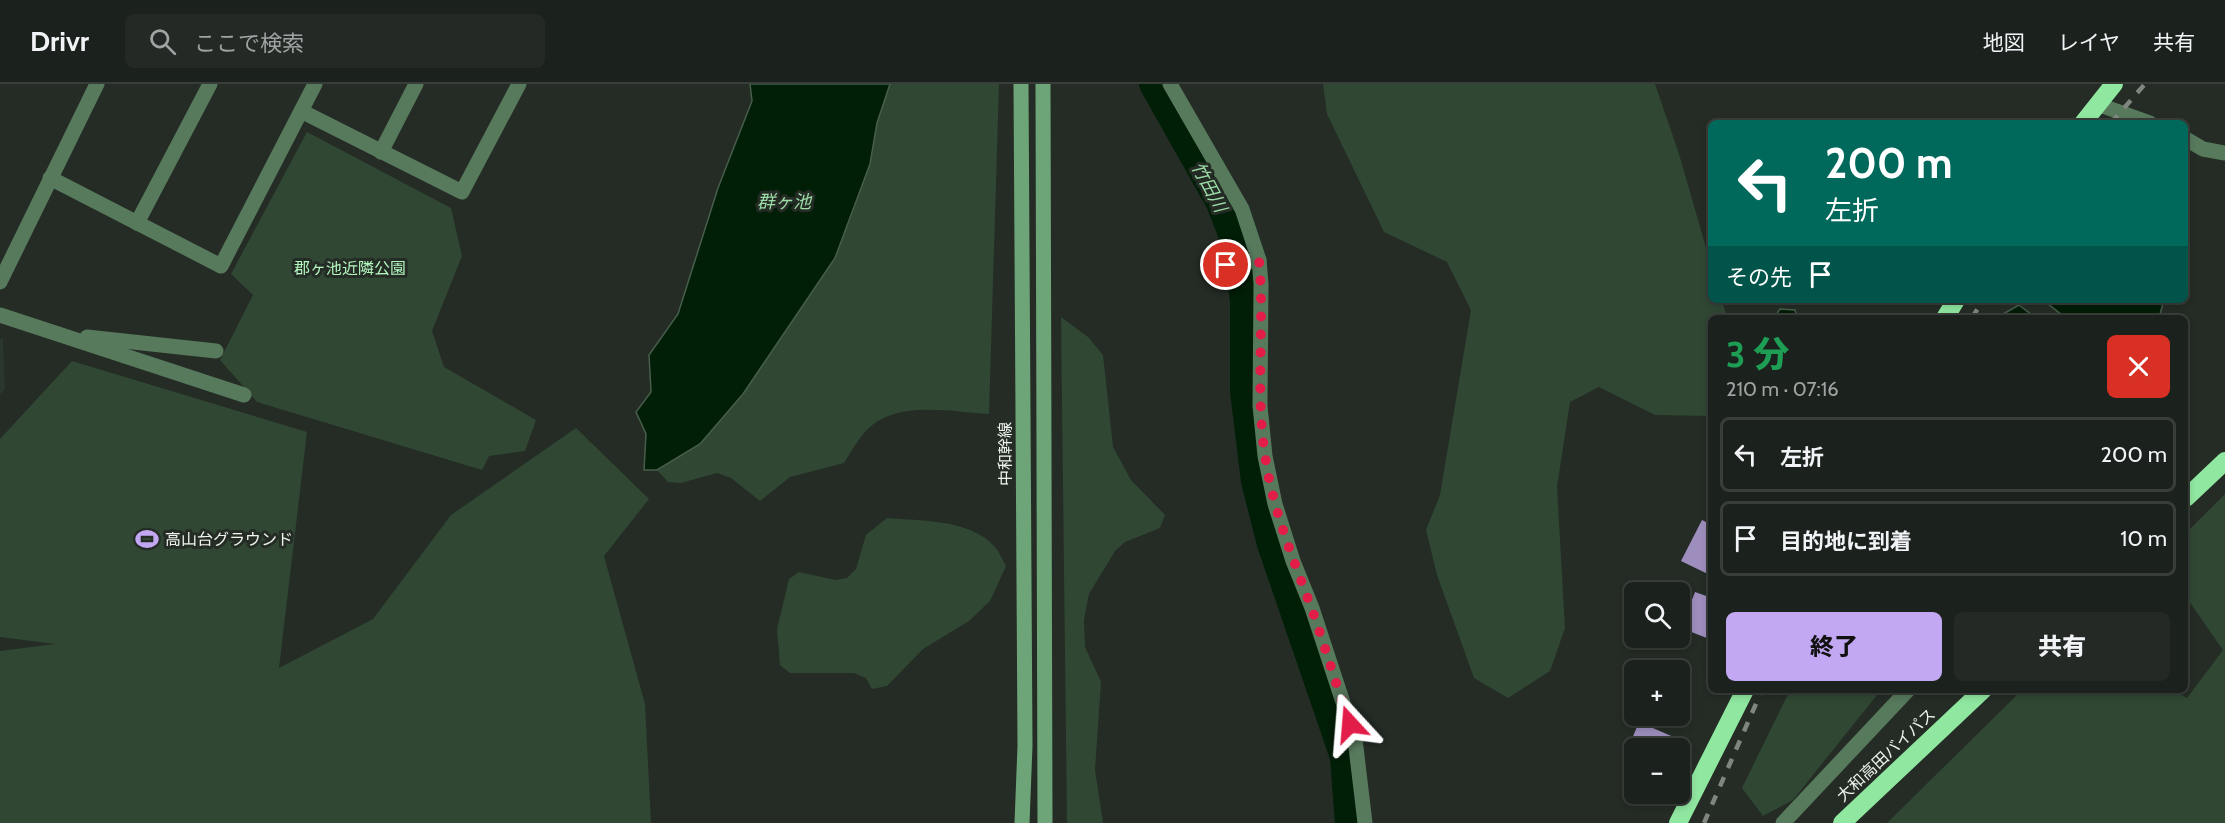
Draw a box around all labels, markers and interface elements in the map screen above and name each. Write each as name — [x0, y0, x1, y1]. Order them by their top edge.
search box — [125, 14, 545, 68]
text: Drivr — [30, 24, 89, 58]
icon: search — [146, 25, 179, 58]
text: ここで検索 — [194, 30, 304, 57]
text: 地図 — [1983, 30, 2025, 55]
text: レイヤ — [2058, 30, 2120, 55]
text: 共有 — [2153, 30, 2195, 55]
text: 200 m — [1825, 137, 1952, 189]
icon: left — [1726, 144, 1804, 222]
water label: 竹田川 — [1187, 158, 1232, 218]
water label: 群ヶ池 — [757, 191, 813, 213]
text: 左折 — [1825, 194, 1879, 227]
pin — [1200, 239, 1251, 290]
icon: arrive — [1209, 248, 1242, 281]
icon: arrive — [1804, 258, 1837, 291]
park label: 郡ヶ池近隣公園 — [294, 259, 406, 278]
text: その先 — [1726, 264, 1792, 291]
text: 3 分 — [1726, 332, 1790, 376]
button: close — [2107, 335, 2170, 398]
text: 210 m · 07:16 — [1726, 377, 1839, 401]
street label: 中和幹線 — [996, 422, 1015, 486]
icon: left — [1729, 438, 1762, 471]
text: 200 m — [2101, 441, 2167, 468]
text: 左折 — [1780, 444, 1824, 471]
icon: arrive — [1729, 522, 1762, 555]
text: 10 m — [2120, 525, 2167, 552]
sports icon: 高山台グラウンド — [134, 526, 160, 552]
text: 目的地に到着 — [1780, 528, 1912, 555]
place label: 高山台グラウンド — [165, 530, 293, 549]
map controls — [1624, 582, 1690, 804]
button: search — [1624, 582, 1690, 648]
button: 終了 — [1726, 612, 1942, 681]
button: 共有 — [1954, 612, 2170, 681]
button: + — [1624, 660, 1690, 726]
position arrow — [1318, 692, 1382, 756]
street label: 大和高田バイパス — [1833, 705, 1939, 805]
button: − — [1624, 738, 1690, 804]

